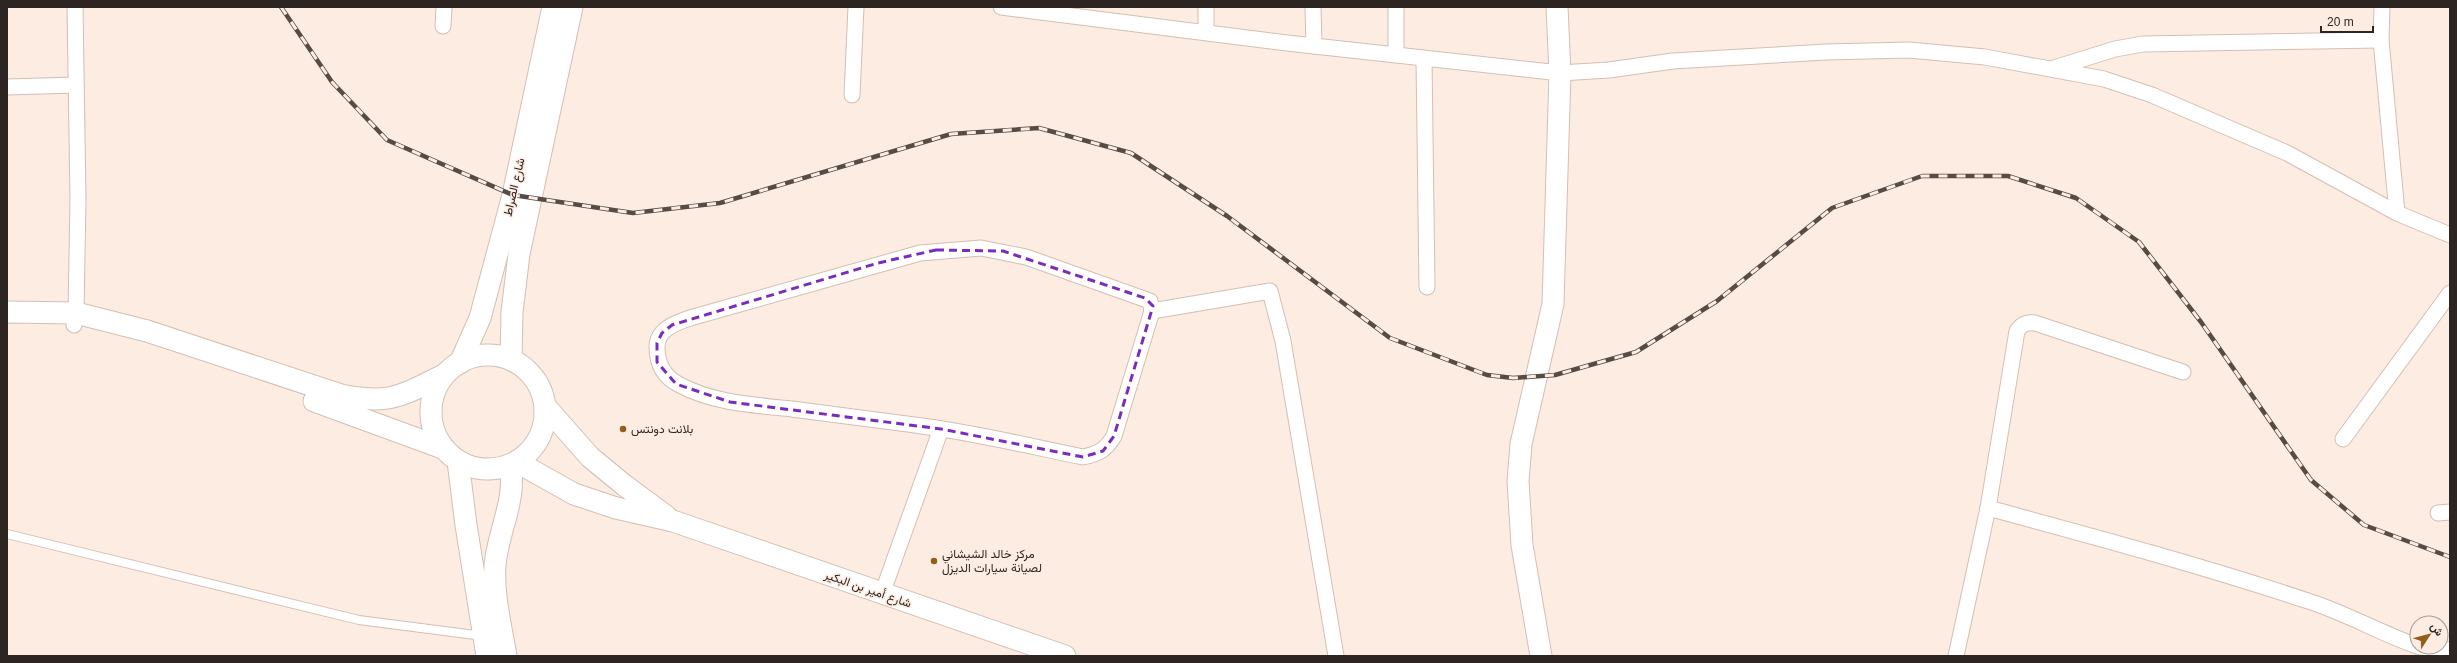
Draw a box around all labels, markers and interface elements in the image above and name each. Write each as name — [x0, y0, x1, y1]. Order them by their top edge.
scale bar — [2321, 8, 2373, 34]
text: 20 m — [2327, 15, 2354, 29]
street label: شارع الصراط — [500, 156, 529, 218]
place label: بلانت دونتس — [631, 422, 693, 437]
marker: بلانت دونتس — [618, 424, 628, 434]
place label: مركز خالد الشيشاني لصيانة سيارات الديزل — [942, 547, 1042, 576]
marker: مركز خالد الشيشاني لصيانة سيارات الديزل — [929, 556, 939, 566]
street label: شارع أمير بن البكير — [821, 567, 913, 612]
north arrow — [2409, 615, 2449, 655]
text: ش — [2428, 620, 2446, 639]

